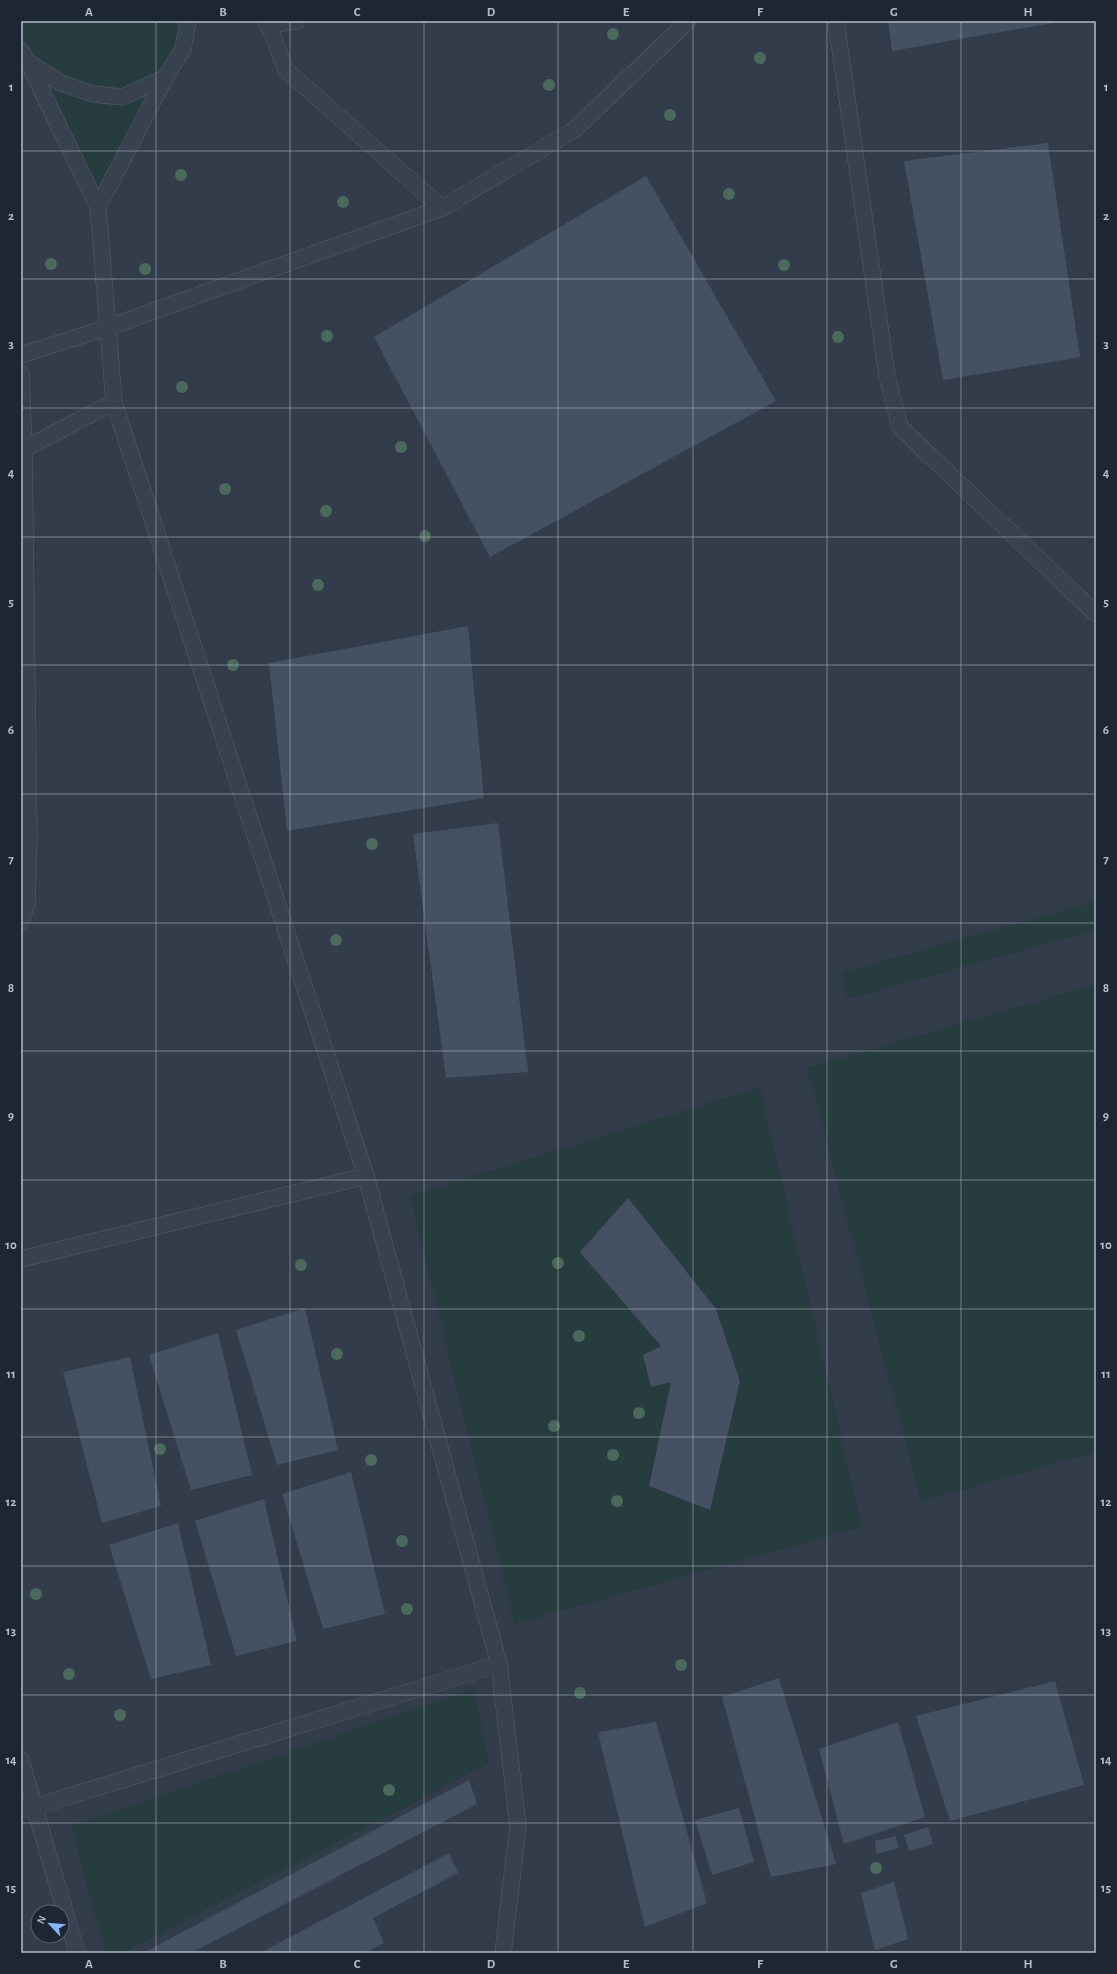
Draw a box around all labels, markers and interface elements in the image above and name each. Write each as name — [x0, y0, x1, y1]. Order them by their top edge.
text: A — [85, 6, 93, 19]
text: B — [219, 6, 227, 19]
text: C — [354, 6, 361, 19]
text: D — [487, 6, 496, 19]
text: E — [623, 6, 630, 19]
text: F — [757, 6, 764, 19]
text: G — [890, 6, 898, 19]
text: H — [1023, 6, 1033, 19]
text: 1 — [9, 81, 13, 94]
text: 1 — [1104, 81, 1108, 94]
text: 2 — [8, 210, 14, 223]
text: 2 — [1103, 210, 1109, 223]
text: 3 — [8, 338, 14, 351]
text: 3 — [1103, 338, 1109, 351]
text: 4 — [8, 467, 15, 480]
text: 4 — [1103, 467, 1110, 480]
text: 5 — [8, 596, 14, 609]
text: 5 — [1103, 596, 1109, 609]
text: 6 — [8, 724, 14, 737]
text: 6 — [1103, 724, 1109, 737]
text: 7 — [8, 853, 14, 866]
text: 7 — [1103, 853, 1109, 866]
text: 8 — [8, 982, 14, 995]
text: 8 — [1103, 982, 1109, 995]
text: 9 — [8, 1110, 14, 1123]
text: 9 — [1103, 1110, 1109, 1123]
text: 10 — [5, 1239, 17, 1252]
text: 10 — [1100, 1239, 1112, 1252]
text: 11 — [6, 1368, 16, 1381]
text: 11 — [1101, 1368, 1111, 1381]
text: 12 — [6, 1496, 16, 1509]
text: 12 — [1101, 1496, 1111, 1509]
text: 13 — [6, 1625, 17, 1638]
text: 13 — [1101, 1625, 1112, 1638]
text: 14 — [5, 1754, 17, 1767]
text: 14 — [1100, 1754, 1112, 1767]
text: 15 — [6, 1882, 17, 1895]
text: 15 — [1101, 1882, 1112, 1895]
north arrow — [30, 1904, 70, 1944]
text: N — [35, 1914, 48, 1926]
text: A — [85, 1958, 93, 1971]
text: B — [219, 1958, 227, 1971]
text: C — [354, 1958, 361, 1971]
text: D — [487, 1958, 496, 1971]
text: E — [623, 1958, 630, 1971]
text: F — [757, 1958, 764, 1971]
text: G — [890, 1958, 898, 1971]
text: H — [1023, 1958, 1033, 1971]

